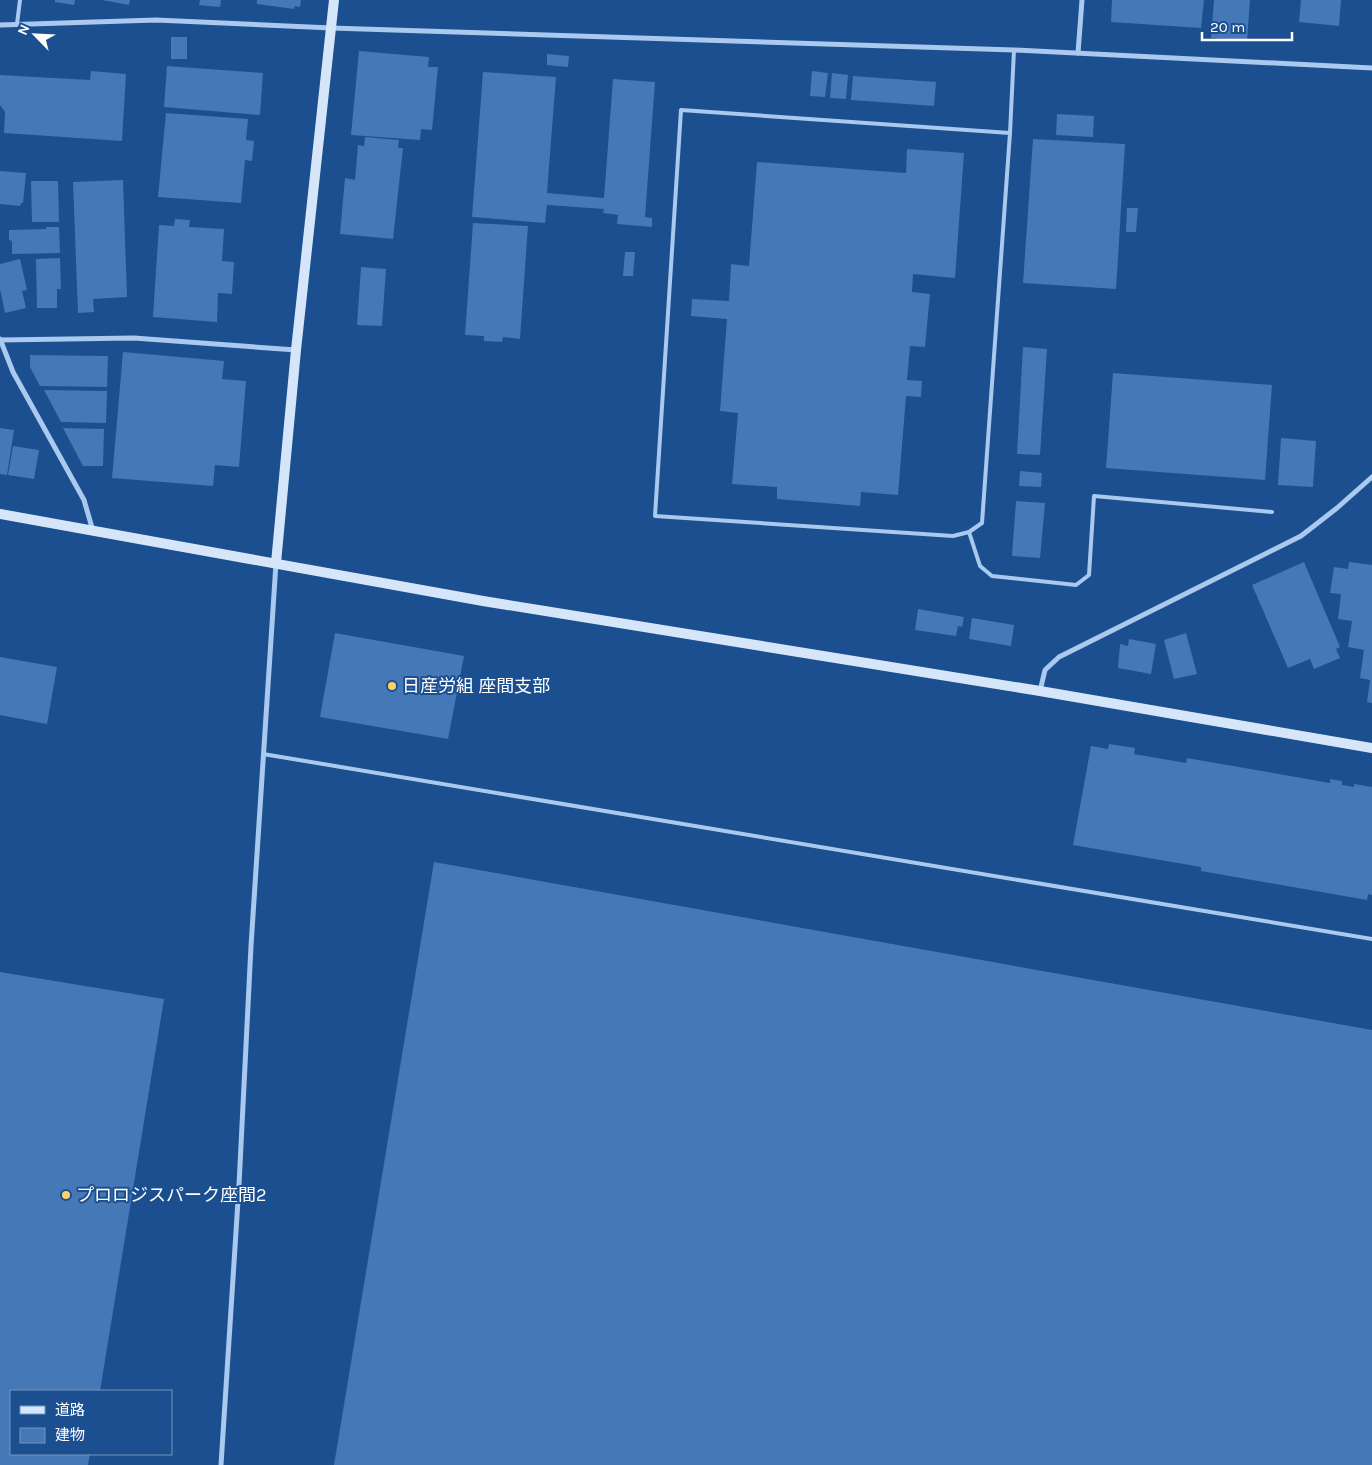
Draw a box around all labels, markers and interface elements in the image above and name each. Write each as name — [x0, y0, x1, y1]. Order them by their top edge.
north arrow — [10, 10, 60, 60]
scale bar — [1202, 10, 1292, 42]
text: 20 m — [1210, 18, 1245, 36]
text: N — [14, 22, 33, 38]
place label: 日産労組 座間支部 — [402, 675, 550, 697]
marker: 日産労組 座間支部 — [386, 680, 398, 692]
place label: プロロジスパーク座間2 — [76, 1184, 266, 1206]
marker: プロロジスパーク座間2 — [60, 1189, 72, 1201]
legend — [10, 1390, 172, 1455]
text: 道路 — [55, 1401, 85, 1419]
text: 建物 — [55, 1426, 85, 1444]

